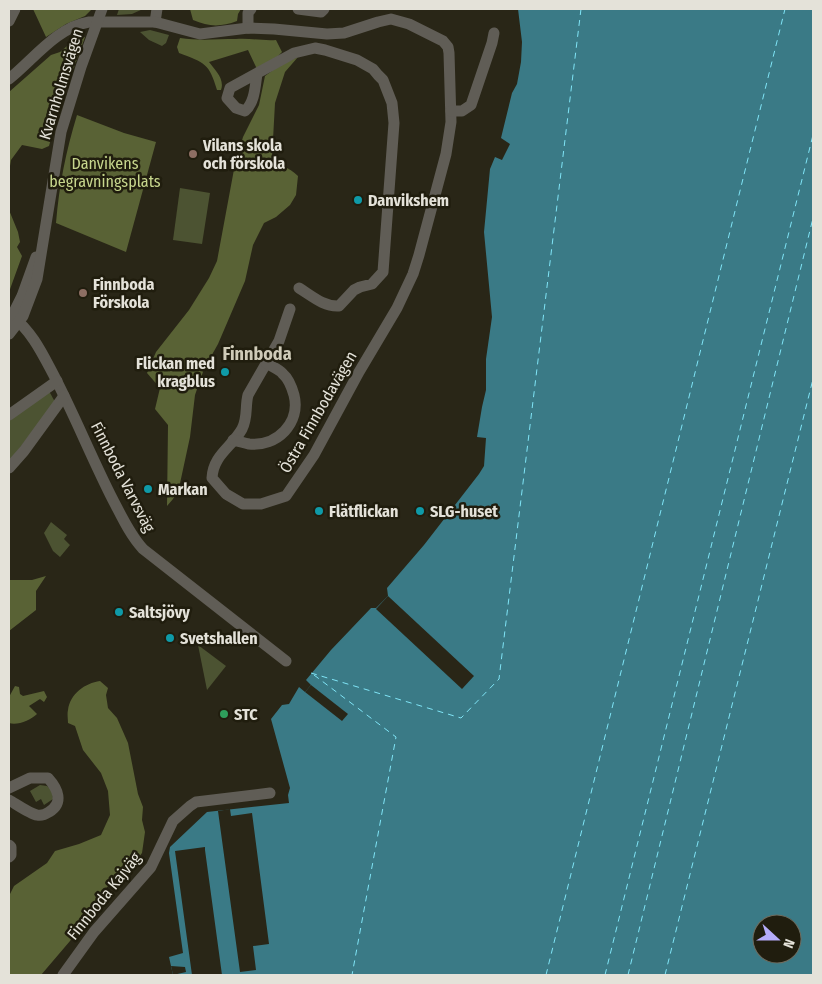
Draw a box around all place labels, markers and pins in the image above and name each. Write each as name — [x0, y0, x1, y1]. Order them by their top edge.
place label: Vilans skola och förskola — [202, 136, 285, 173]
marker: Vilans skola och förskola — [187, 148, 199, 160]
place label: Danvikshem — [368, 191, 449, 210]
marker: Danvikshem — [352, 194, 364, 206]
place label: Finnboda Förskola — [93, 275, 155, 312]
marker: Finnboda Förskola — [77, 287, 89, 299]
place label: Flickan med kragblus — [136, 354, 215, 391]
marker: Flickan med kragblus — [219, 366, 231, 378]
place label: Markan — [158, 480, 208, 499]
marker: Markan — [142, 483, 154, 495]
place label: Flätflickan — [329, 502, 398, 521]
place label: SLG-huset — [430, 502, 498, 521]
marker: Flätflickan — [313, 505, 325, 517]
marker: SLG-huset — [414, 505, 426, 517]
place label: Saltsjövy — [129, 603, 190, 622]
marker: Saltsjövy — [113, 606, 125, 618]
place label: Svetshallen — [180, 629, 258, 648]
marker: Svetshallen — [164, 632, 176, 644]
place label: STC — [234, 705, 258, 724]
marker: STC — [218, 708, 230, 720]

